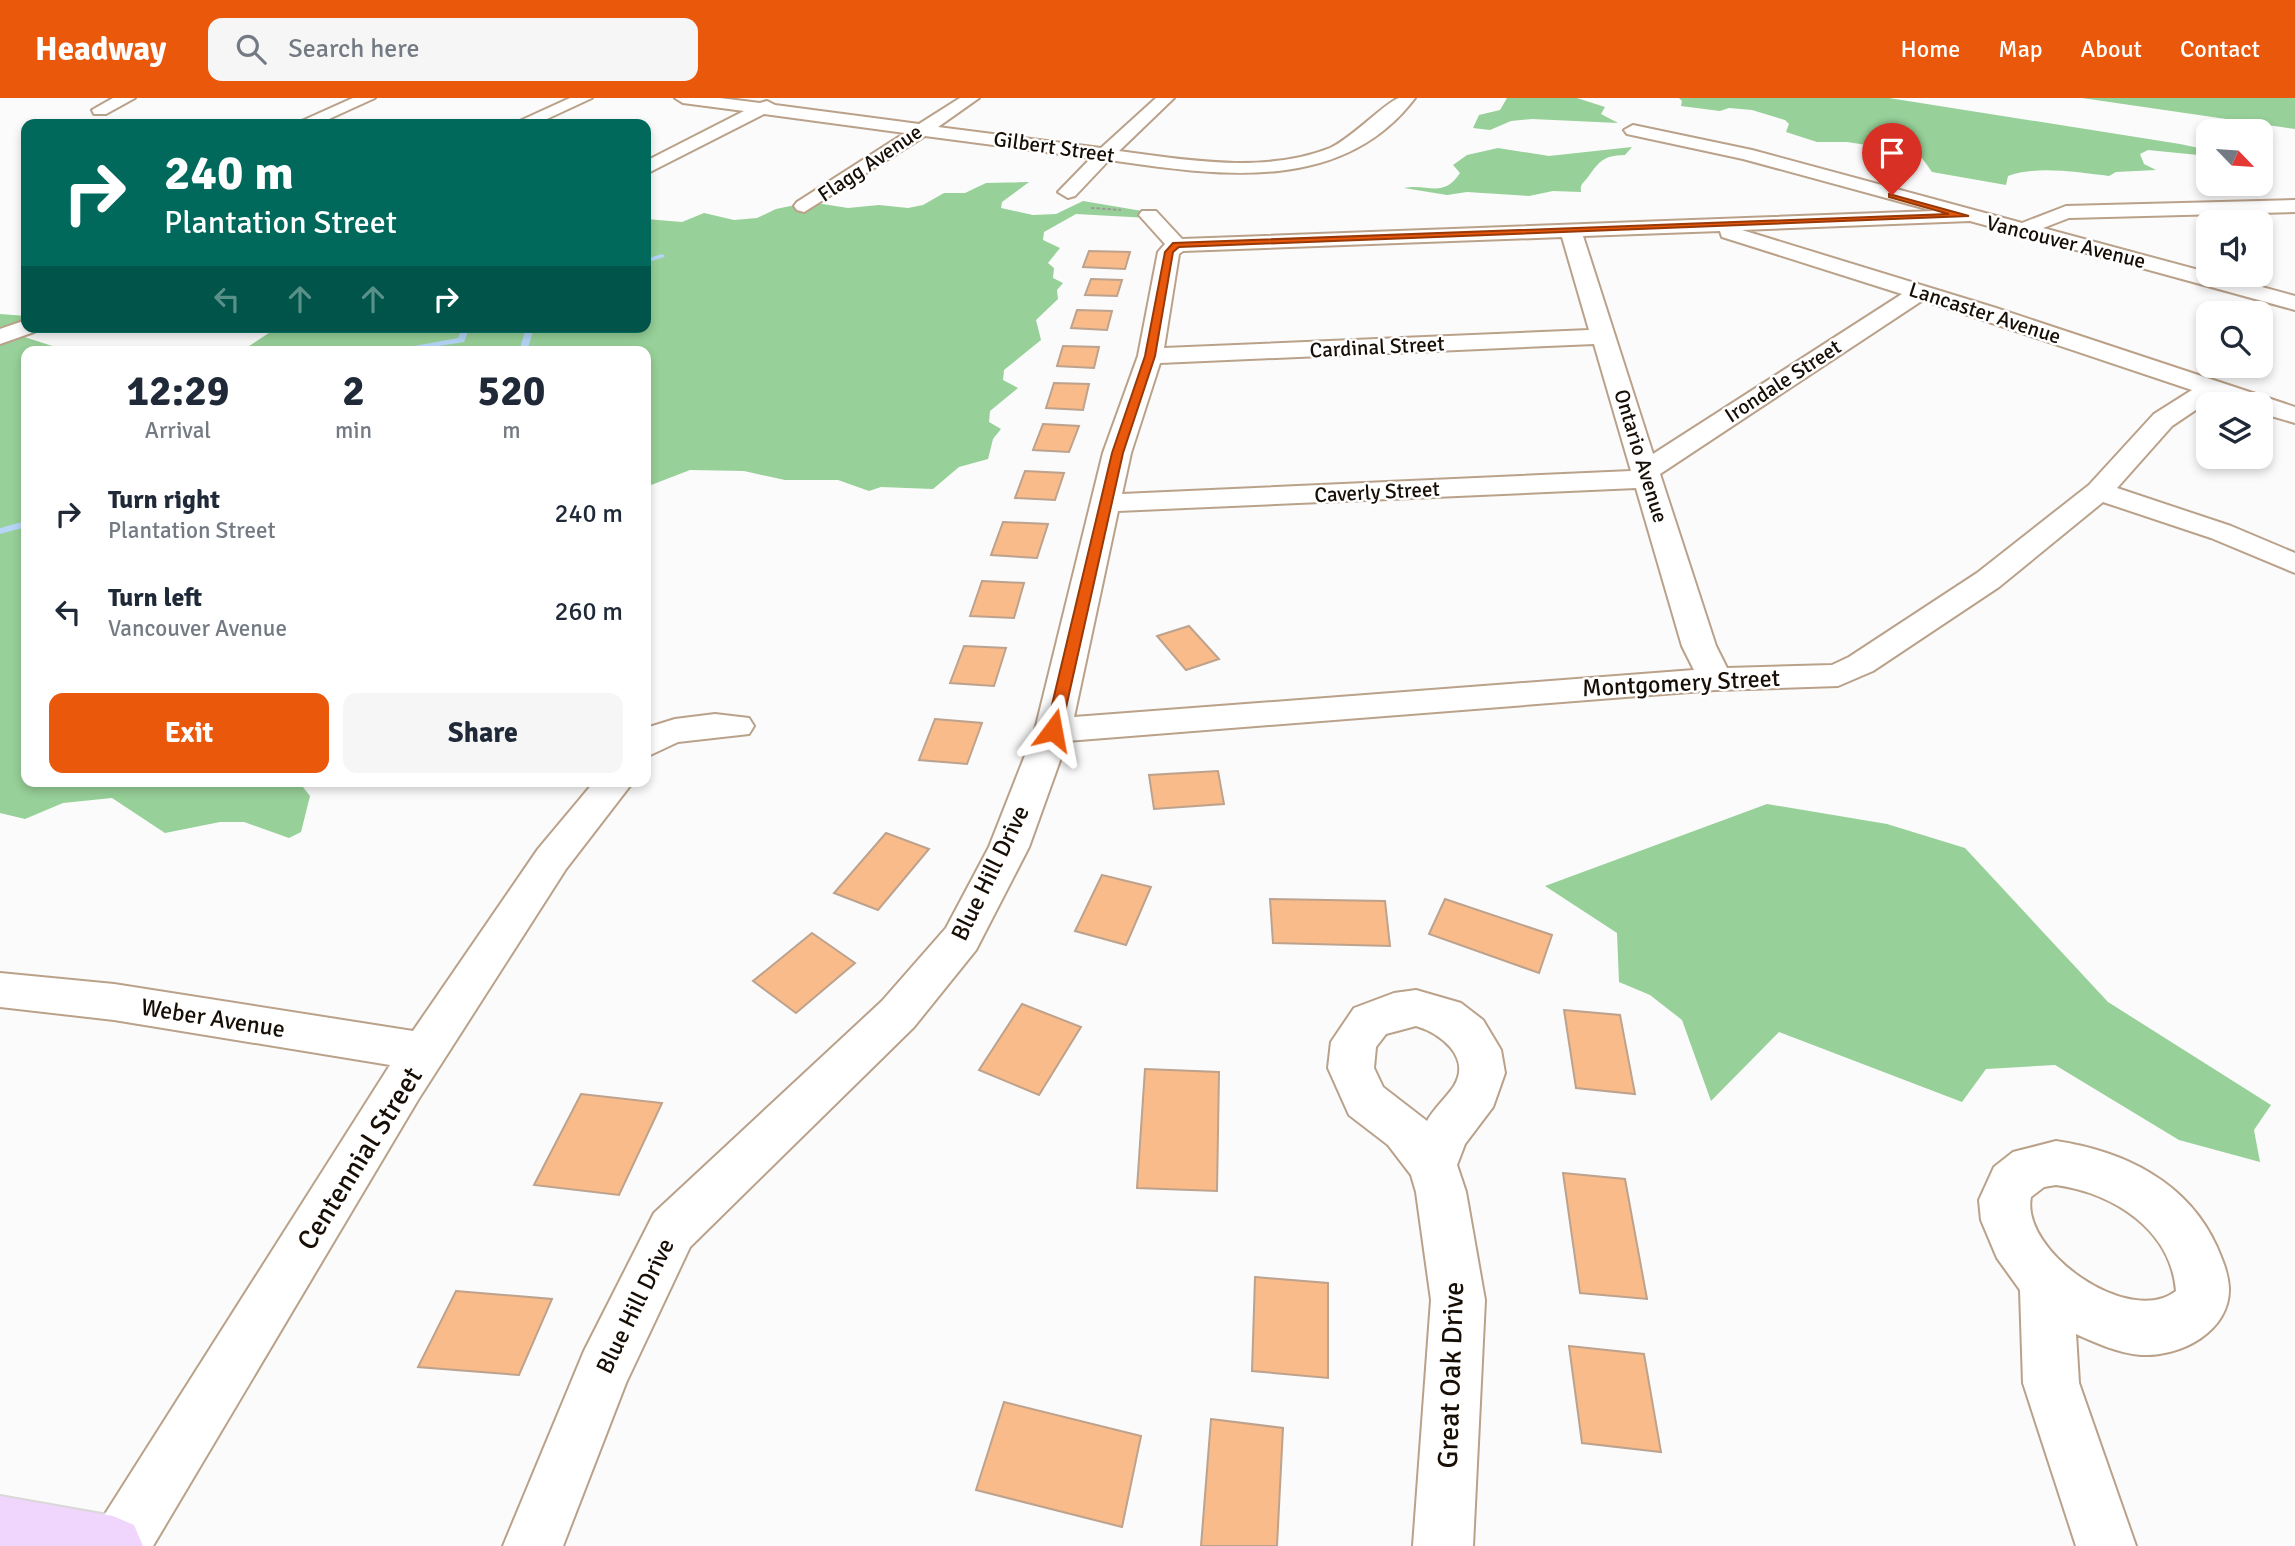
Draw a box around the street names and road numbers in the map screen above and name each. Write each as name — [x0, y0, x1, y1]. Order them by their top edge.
street label: Flagg Avenue — [813, 119, 927, 207]
street label: Gilbert Street — [992, 126, 1116, 168]
street label: Vancouver Avenue — [1984, 210, 2148, 274]
street label: Lancaster Avenue — [1906, 276, 2064, 350]
street label: Cardinal Street — [1309, 330, 1445, 364]
street label: Irondale Street — [1720, 334, 1846, 428]
street label: Ontario Avenue — [1608, 386, 1674, 526]
street label: Caverly Street — [1314, 476, 1440, 508]
street label: Montgomery Street — [1581, 663, 1781, 703]
street label: Blue Hill Drive — [944, 800, 1036, 946]
street label: Weber Avenue — [139, 992, 287, 1044]
street label: Centennial Street — [290, 1061, 430, 1256]
street label: Blue Hill Drive — [589, 1233, 681, 1379]
street label: Great Oak Drive — [1431, 1281, 1471, 1469]

